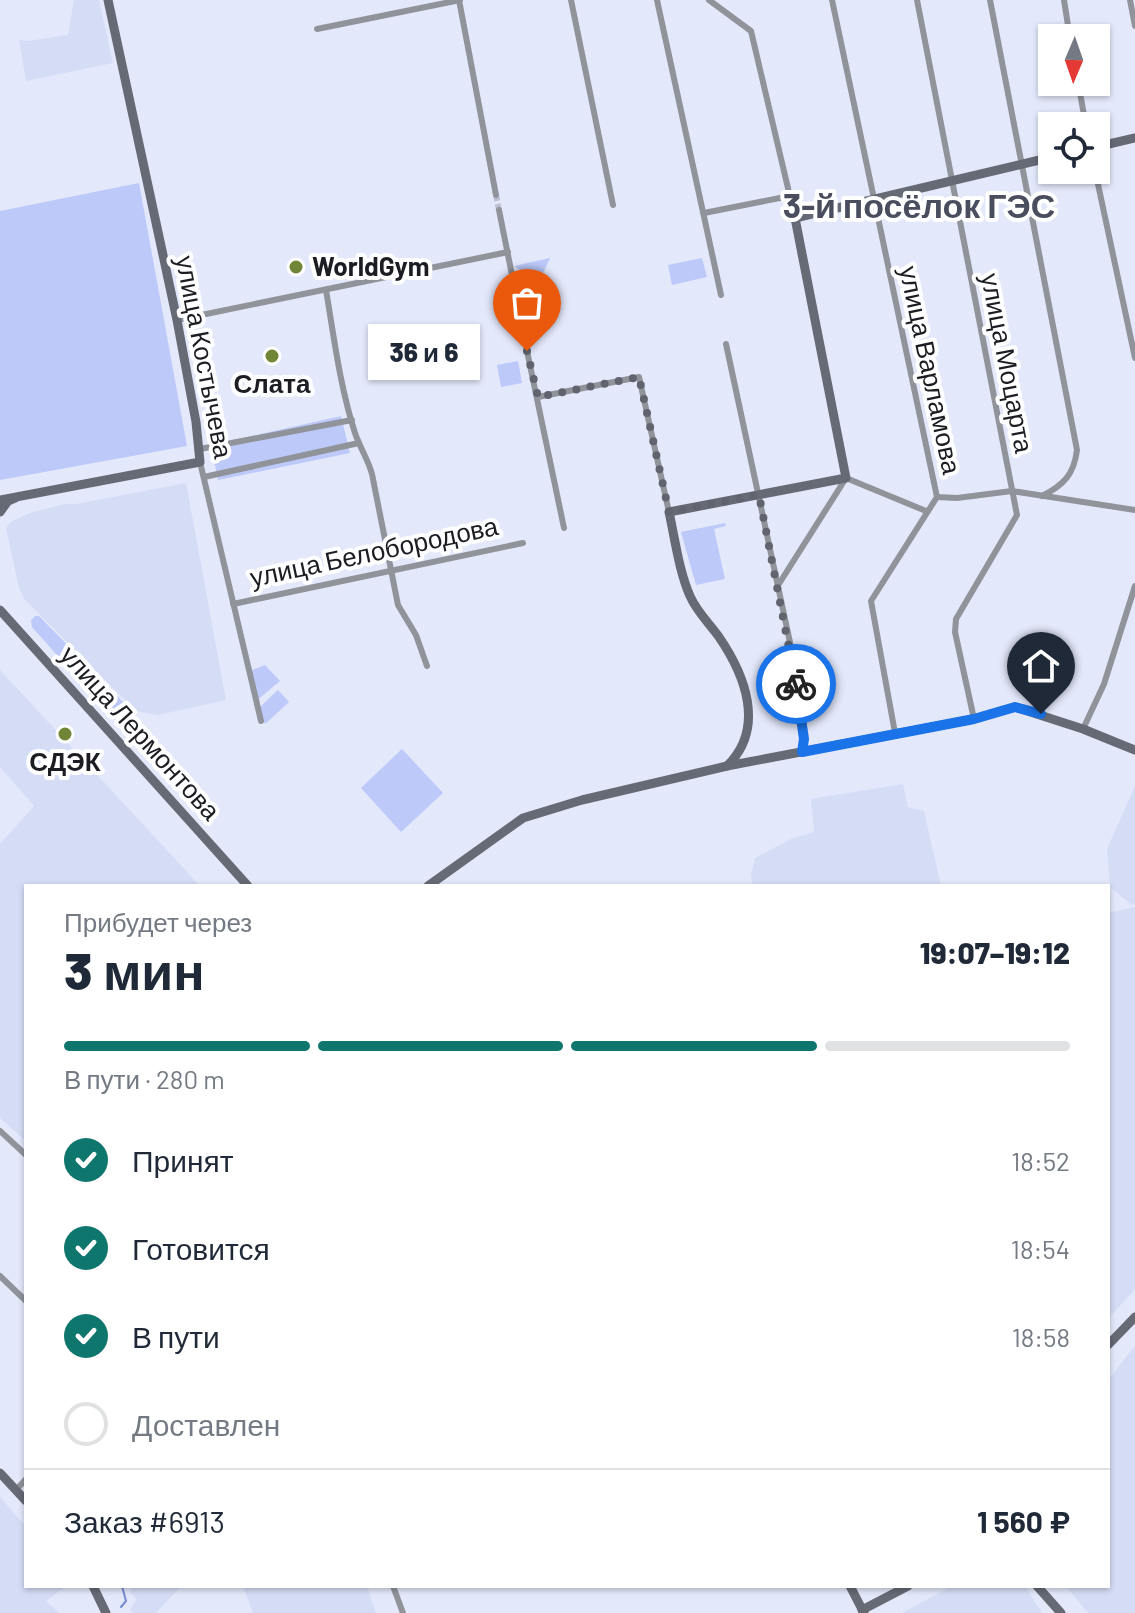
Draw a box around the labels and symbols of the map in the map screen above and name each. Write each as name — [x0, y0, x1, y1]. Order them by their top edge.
north arrow — [1038, 24, 1110, 96]
district label: 3-й посёлок ГЭС — [783, 184, 1055, 225]
place label: WorldGym — [312, 250, 429, 281]
street label: улица Костычева — [171, 253, 240, 461]
marker: WorldGym — [287, 258, 305, 276]
street label: улица Варламова — [894, 263, 969, 477]
pin — [493, 269, 561, 351]
street label: улица Моцарта — [976, 270, 1041, 456]
callout: 36 и 6 — [367, 323, 479, 379]
marker: Слата — [263, 347, 281, 365]
place label: Слата — [234, 367, 311, 398]
street label: улица Белобородова — [247, 509, 501, 592]
pin — [1007, 632, 1075, 714]
street label: улица Лермонтова — [55, 639, 228, 826]
courier — [756, 644, 836, 724]
marker: СДЭК — [56, 725, 74, 743]
place label: СДЭК — [29, 745, 101, 776]

